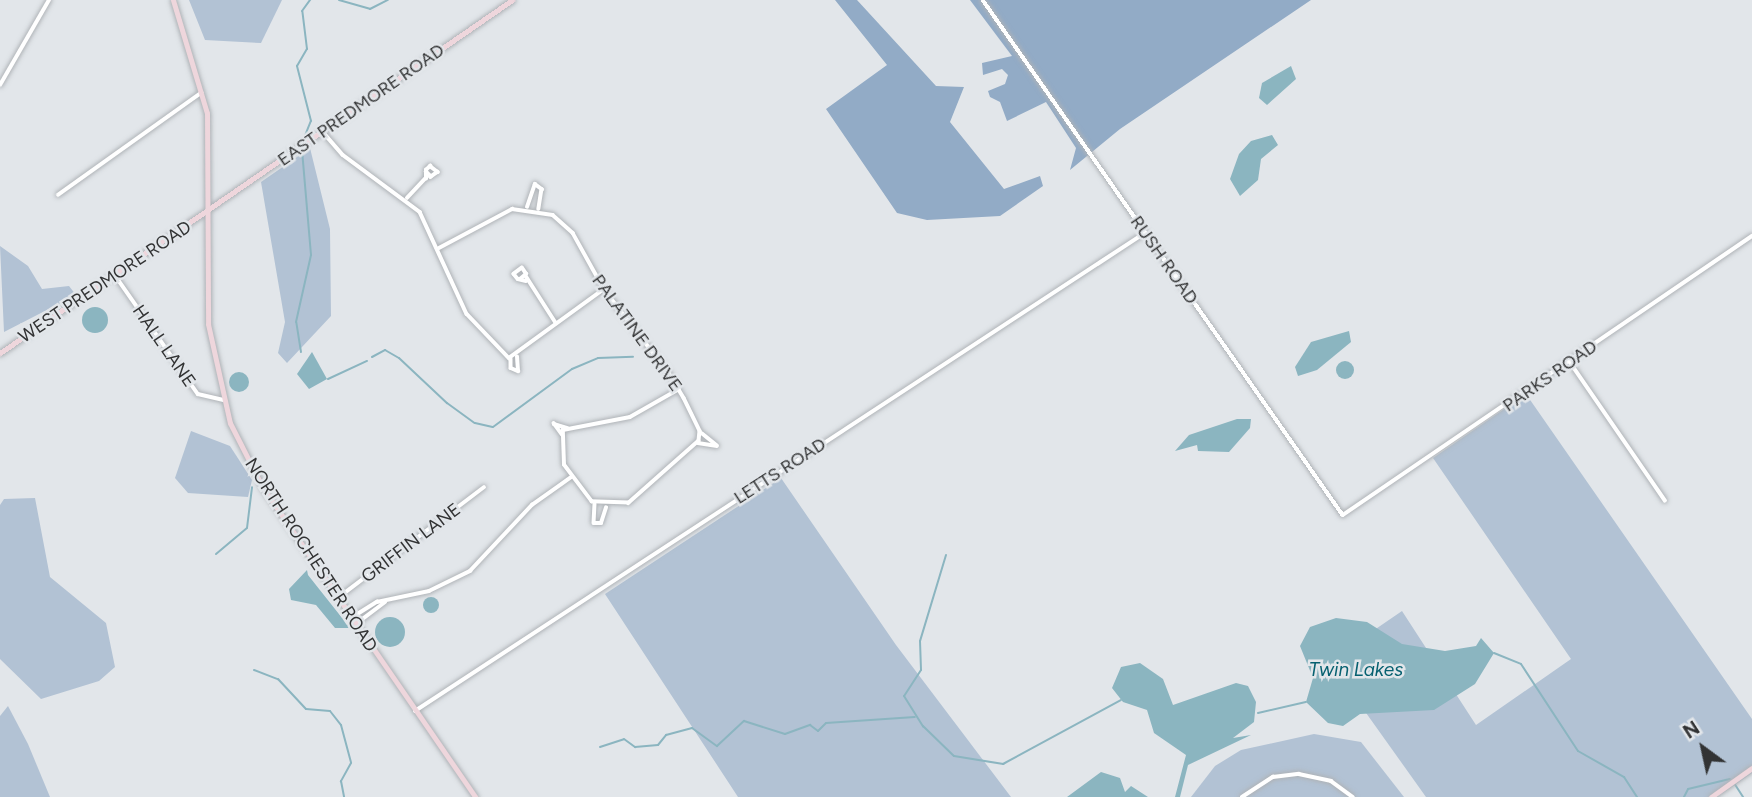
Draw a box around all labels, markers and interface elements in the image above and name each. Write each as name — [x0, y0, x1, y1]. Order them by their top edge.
street label: EAST PREDMORE ROAD — [274, 39, 448, 171]
street label: RUSH ROAD — [1126, 212, 1202, 308]
street label: WEST PREDMORE ROAD — [15, 216, 195, 348]
street label: PALATINE DRIVE — [587, 270, 687, 396]
street label: HALL LANE — [128, 301, 200, 391]
street label: PARKS ROAD — [1499, 336, 1601, 416]
street label: LETTS ROAD — [730, 433, 830, 509]
street label: NORTH ROCHESTER ROAD — [240, 454, 382, 656]
street label: GRIFFIN LANE — [357, 499, 465, 587]
water label: Twin Lakes — [1309, 659, 1403, 681]
north arrow — [1668, 713, 1738, 783]
text: N — [1679, 716, 1704, 744]

